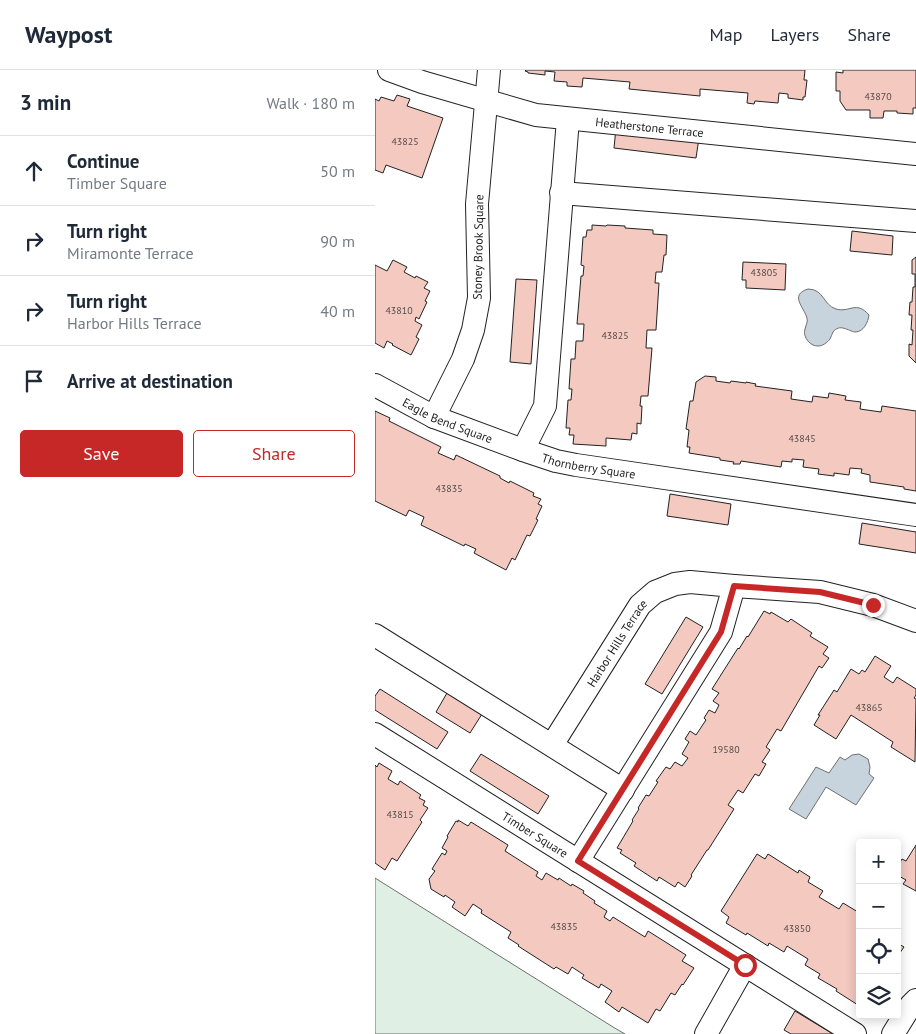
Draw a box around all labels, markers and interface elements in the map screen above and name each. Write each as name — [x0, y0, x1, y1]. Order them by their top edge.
text: Waypost — [25, 19, 112, 50]
text: Map — [710, 23, 742, 46]
text: Layers — [770, 23, 819, 46]
text: Share — [847, 23, 891, 46]
text: 3 min — [20, 89, 71, 116]
house number: 43870 — [864, 90, 892, 103]
text: Walk · 180 m — [266, 93, 355, 113]
street label: Heatherstone Terrace — [595, 114, 704, 140]
house number: 43825 — [391, 135, 419, 148]
text: Continue — [67, 149, 139, 173]
icon: ahead — [20, 157, 48, 185]
text: 50 m — [320, 161, 355, 181]
text: Timber Square — [67, 173, 167, 193]
street label: Stoney Brook Square — [470, 194, 486, 300]
text: Turn right — [67, 219, 147, 243]
icon: right — [20, 227, 48, 255]
text: 90 m — [320, 231, 355, 251]
text: Miramonte Terrace — [67, 243, 194, 263]
house number: 43805 — [750, 266, 778, 279]
text: Turn right — [67, 289, 147, 313]
icon: right — [20, 297, 48, 325]
text: 40 m — [320, 301, 355, 321]
house number: 43810 — [385, 304, 413, 317]
text: Harbor Hills Terrace — [67, 313, 202, 333]
house number: 43825 — [601, 329, 629, 342]
icon: arrive — [20, 367, 48, 395]
text: Arrive at destination — [67, 369, 233, 393]
street label: Eagle Bend Square — [400, 394, 495, 446]
button: Save — [20, 430, 183, 477]
button: Share — [193, 430, 355, 477]
house number: 43845 — [788, 432, 816, 445]
street label: Thornberry Square — [540, 449, 637, 481]
house number: 43835 — [435, 482, 463, 495]
route end — [862, 594, 885, 617]
street label: Harbor Hills Terrace — [583, 595, 650, 689]
house number: 43865 — [855, 701, 883, 714]
house number: 19580 — [712, 743, 740, 756]
house number: 43815 — [386, 808, 414, 821]
street label: Timber Square — [499, 808, 571, 860]
map controls — [856, 839, 901, 1019]
button: + — [856, 839, 901, 884]
button: − — [856, 884, 901, 929]
house number: 43835 — [550, 920, 578, 933]
house number: 43850 — [783, 922, 811, 935]
button: locate — [856, 929, 901, 974]
route start — [734, 954, 757, 977]
button: layers — [856, 974, 901, 1019]

